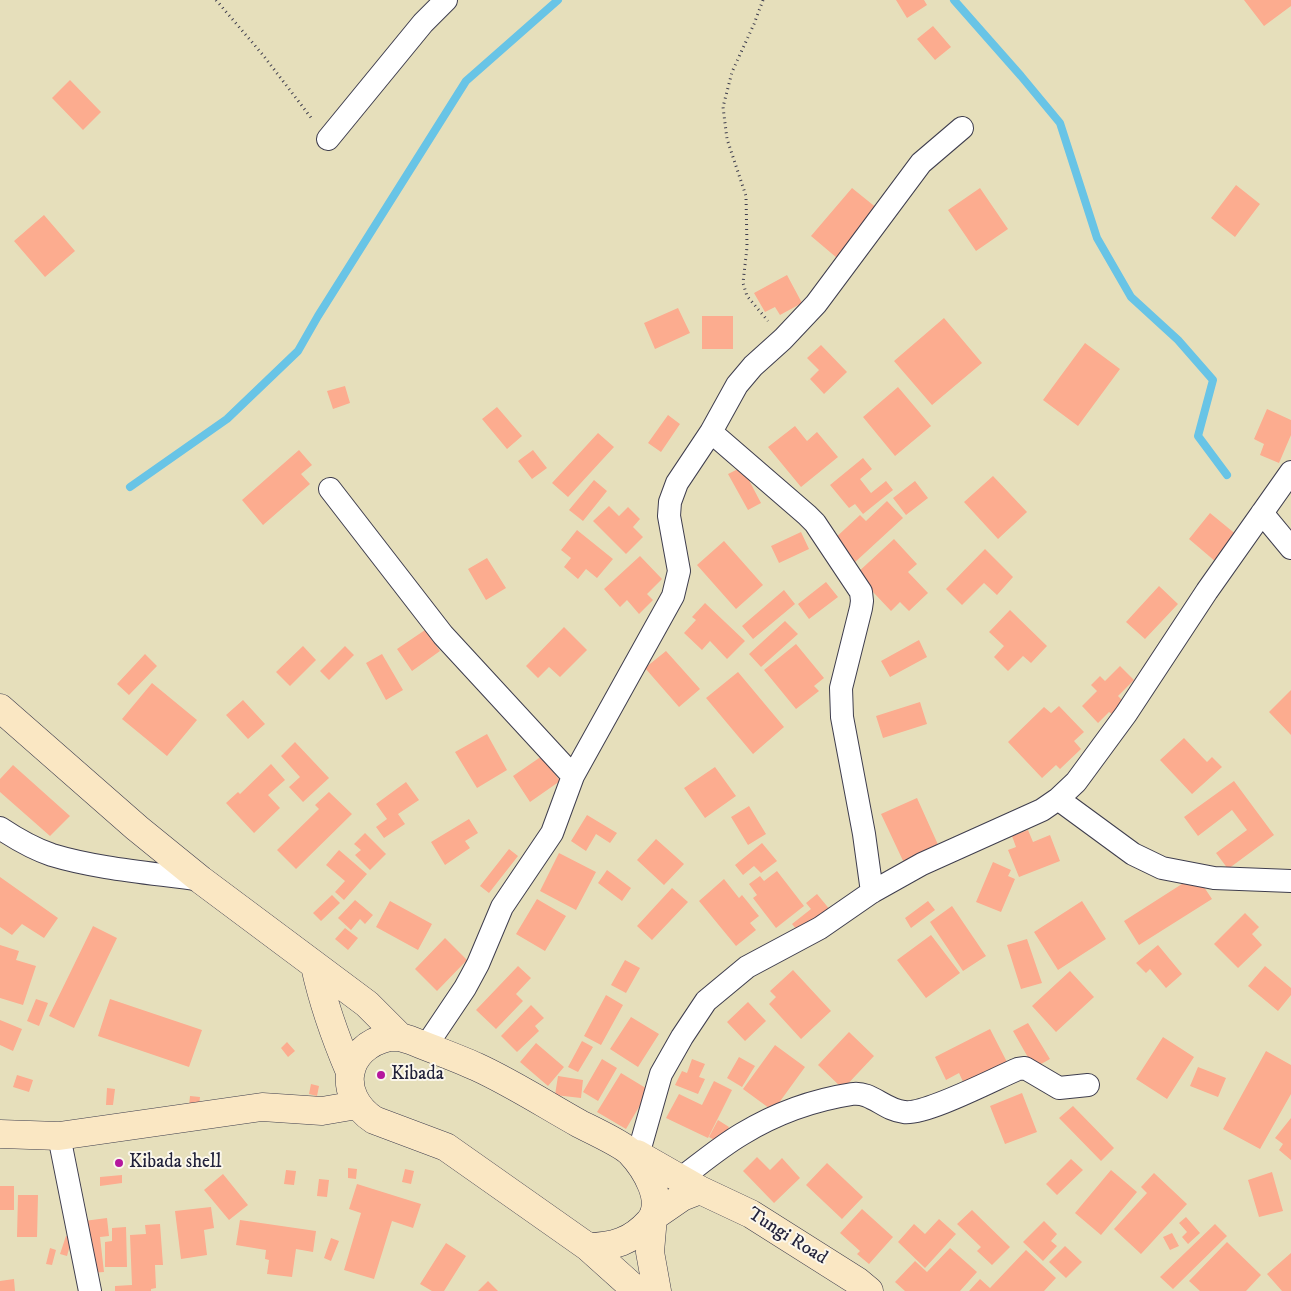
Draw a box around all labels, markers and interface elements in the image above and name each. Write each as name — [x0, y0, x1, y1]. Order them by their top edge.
place label: Kibada — [391, 1064, 444, 1086]
marker: Kibada — [375, 1069, 387, 1081]
place label: Kibada shell — [129, 1152, 221, 1174]
marker: Kibada shell — [113, 1157, 125, 1169]
street label: Tungi Road — [743, 1204, 831, 1270]

